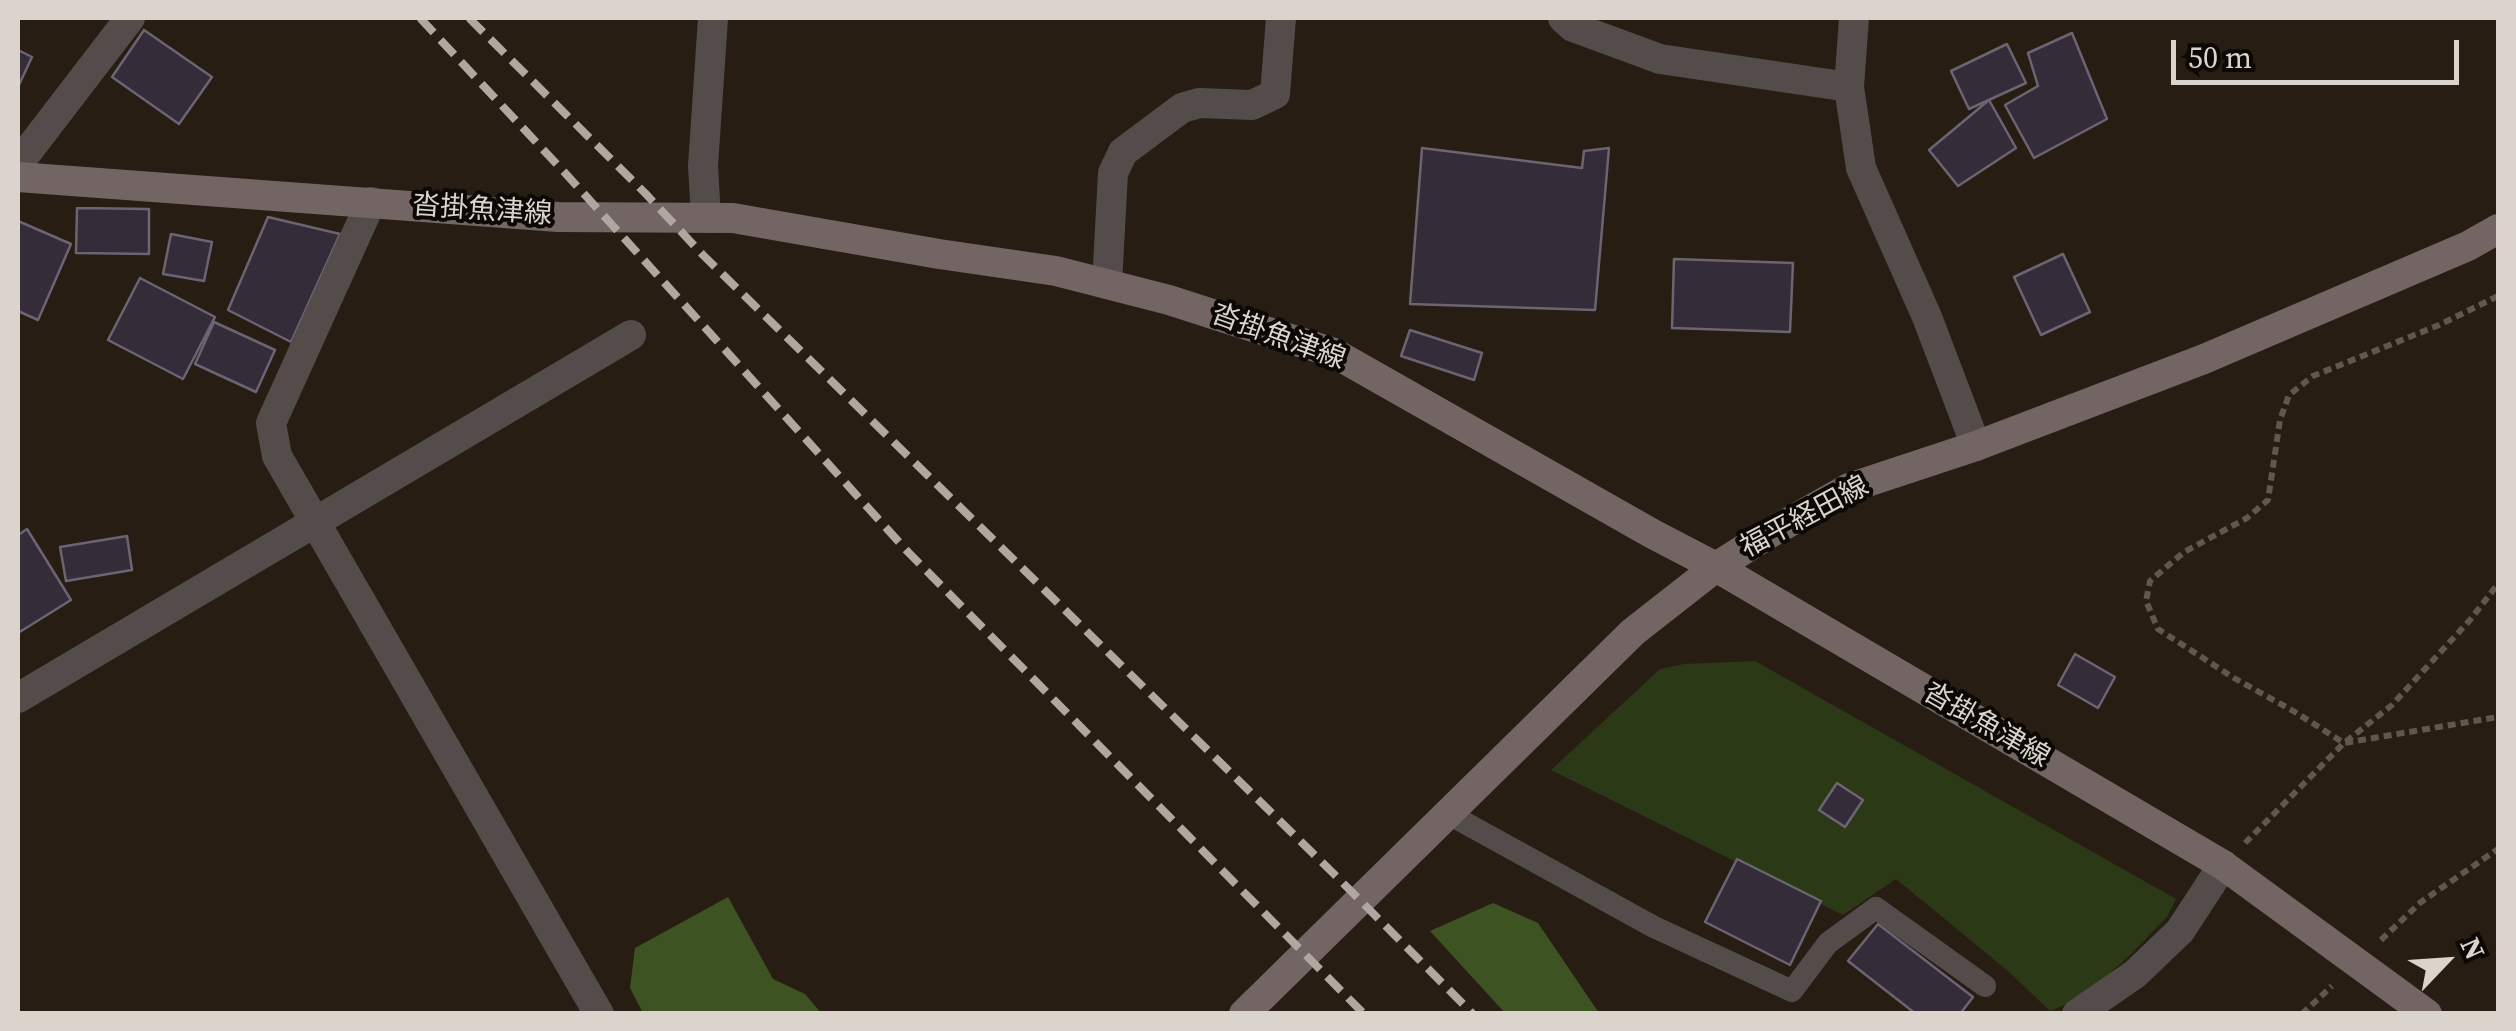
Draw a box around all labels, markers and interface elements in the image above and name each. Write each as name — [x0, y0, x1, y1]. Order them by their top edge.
scale bar — [2176, 20, 2464, 82]
text: 50 m — [2188, 37, 2252, 78]
street label: 沓掛魚津線 — [411, 189, 553, 233]
street label: 沓掛魚津線 — [1206, 298, 1350, 378]
street label: 福平経田線 — [1735, 470, 1875, 566]
street label: 沓掛魚津線 — [1917, 676, 2055, 776]
north arrow — [2396, 911, 2496, 1011]
text: N — [2452, 931, 2495, 966]

